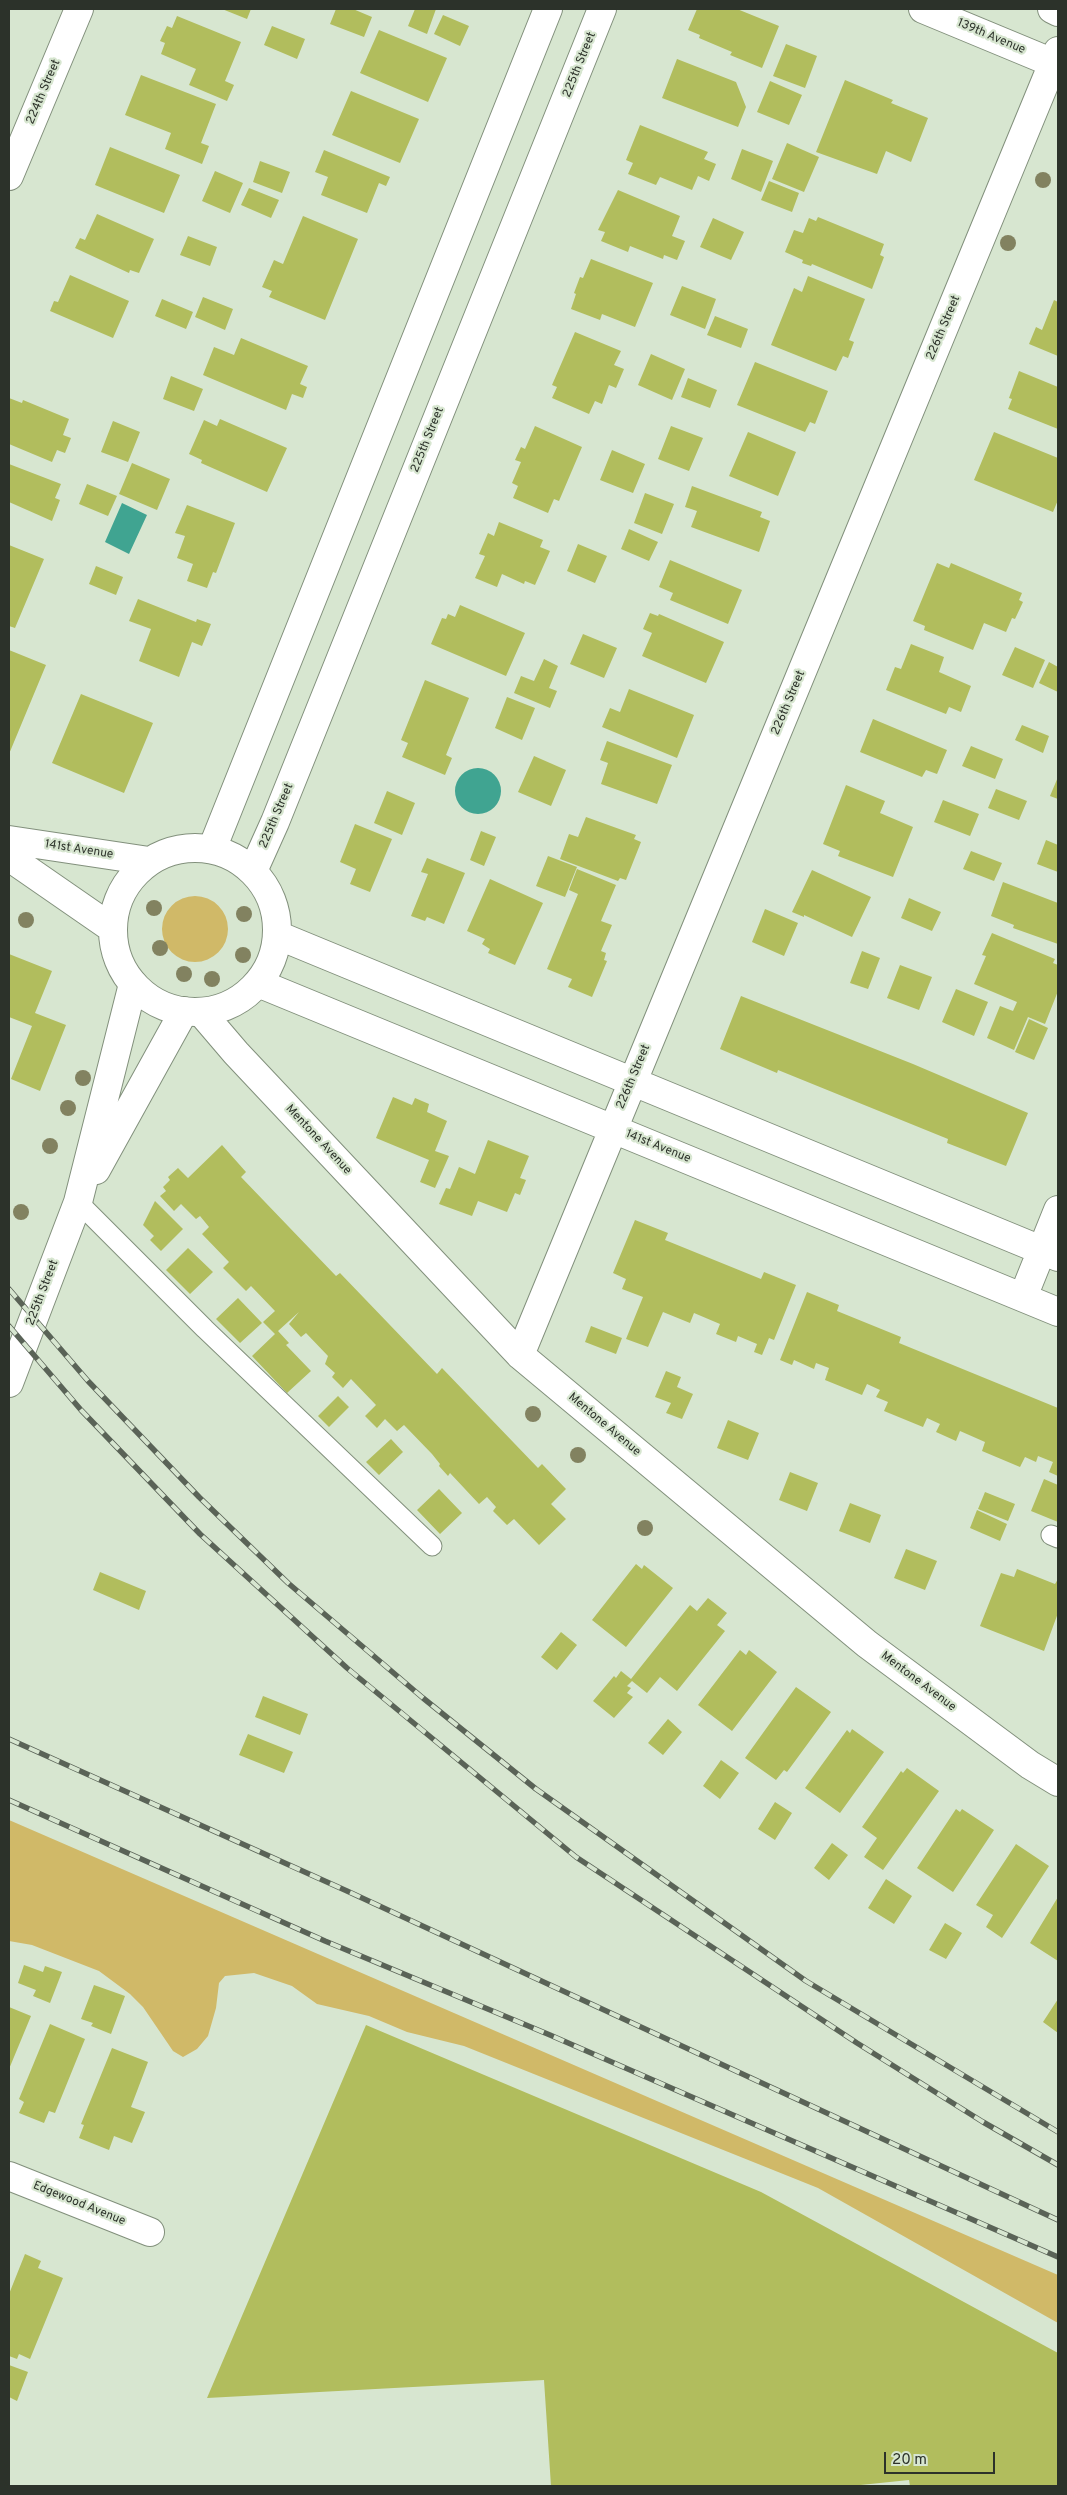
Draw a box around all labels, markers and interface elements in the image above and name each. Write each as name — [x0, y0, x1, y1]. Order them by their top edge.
street label: 139th Avenue — [955, 16, 1027, 58]
street label: 225th Street — [560, 30, 600, 100]
street label: 224th Street — [24, 57, 64, 127]
street label: 226th Street — [924, 294, 964, 362]
street label: 225th Street — [408, 405, 448, 475]
street label: 226th Street — [769, 669, 809, 737]
street label: 225th Street — [257, 781, 297, 851]
street label: 141st Avenue — [44, 837, 114, 863]
street label: 226th Street — [614, 1043, 654, 1111]
street label: Mentone Avenue — [282, 1102, 354, 1178]
street label: 141st Avenue — [623, 1127, 693, 1167]
street label: 225th Street — [24, 1258, 62, 1328]
street label: Mentone Avenue — [565, 1390, 643, 1460]
street label: Mentone Avenue — [878, 1649, 958, 1715]
street label: Edgewood Avenue — [31, 2179, 127, 2229]
scale bar — [887, 2442, 998, 2474]
text: 20 m — [892, 2451, 927, 2470]

